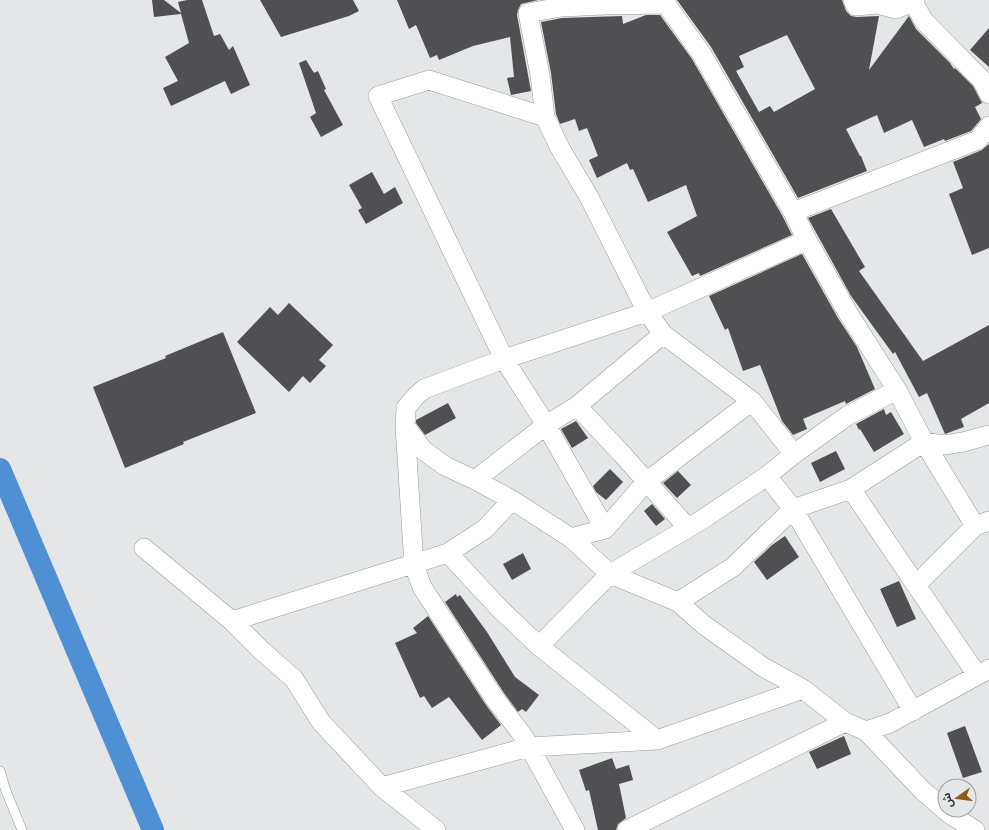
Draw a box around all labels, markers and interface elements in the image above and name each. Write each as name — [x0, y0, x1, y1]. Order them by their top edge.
north arrow — [937, 778, 977, 818]
text: ش — [940, 791, 956, 809]

